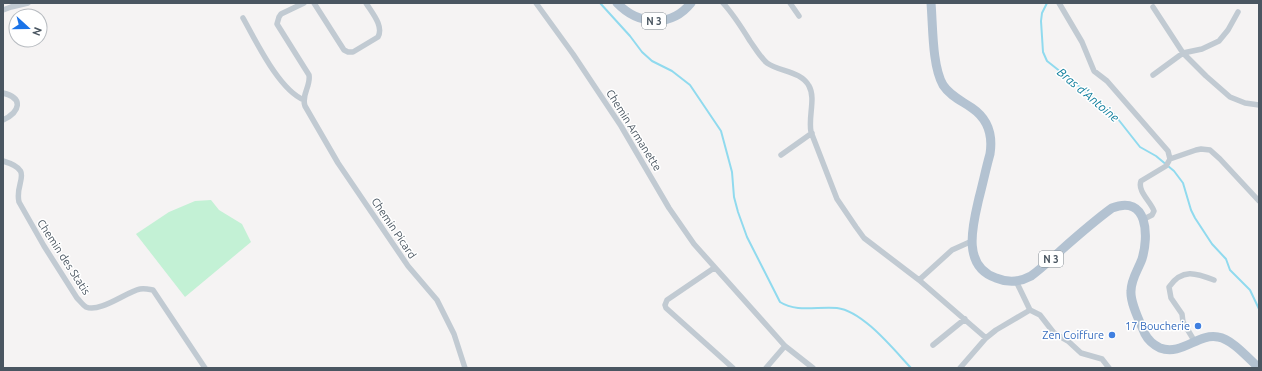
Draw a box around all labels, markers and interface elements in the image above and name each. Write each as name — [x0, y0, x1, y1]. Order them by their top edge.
north arrow — [8, 8, 48, 48]
road number: N 3 — [642, 13, 666, 29]
text: N — [30, 26, 44, 38]
water label: Bras d'Antoine — [1055, 65, 1122, 124]
street label: Chemin Armanette — [604, 87, 664, 173]
street label: Chemin Picard — [369, 195, 419, 261]
street label: Chemin des Statis — [35, 217, 93, 297]
road number: N 3 — [1039, 251, 1063, 267]
place label: 17 Boucherie — [1125, 320, 1190, 332]
marker: 17 Boucherie — [1193, 321, 1203, 331]
place label: Zen Coiffure — [1042, 329, 1104, 341]
marker: Zen Coiffure — [1107, 330, 1117, 340]

